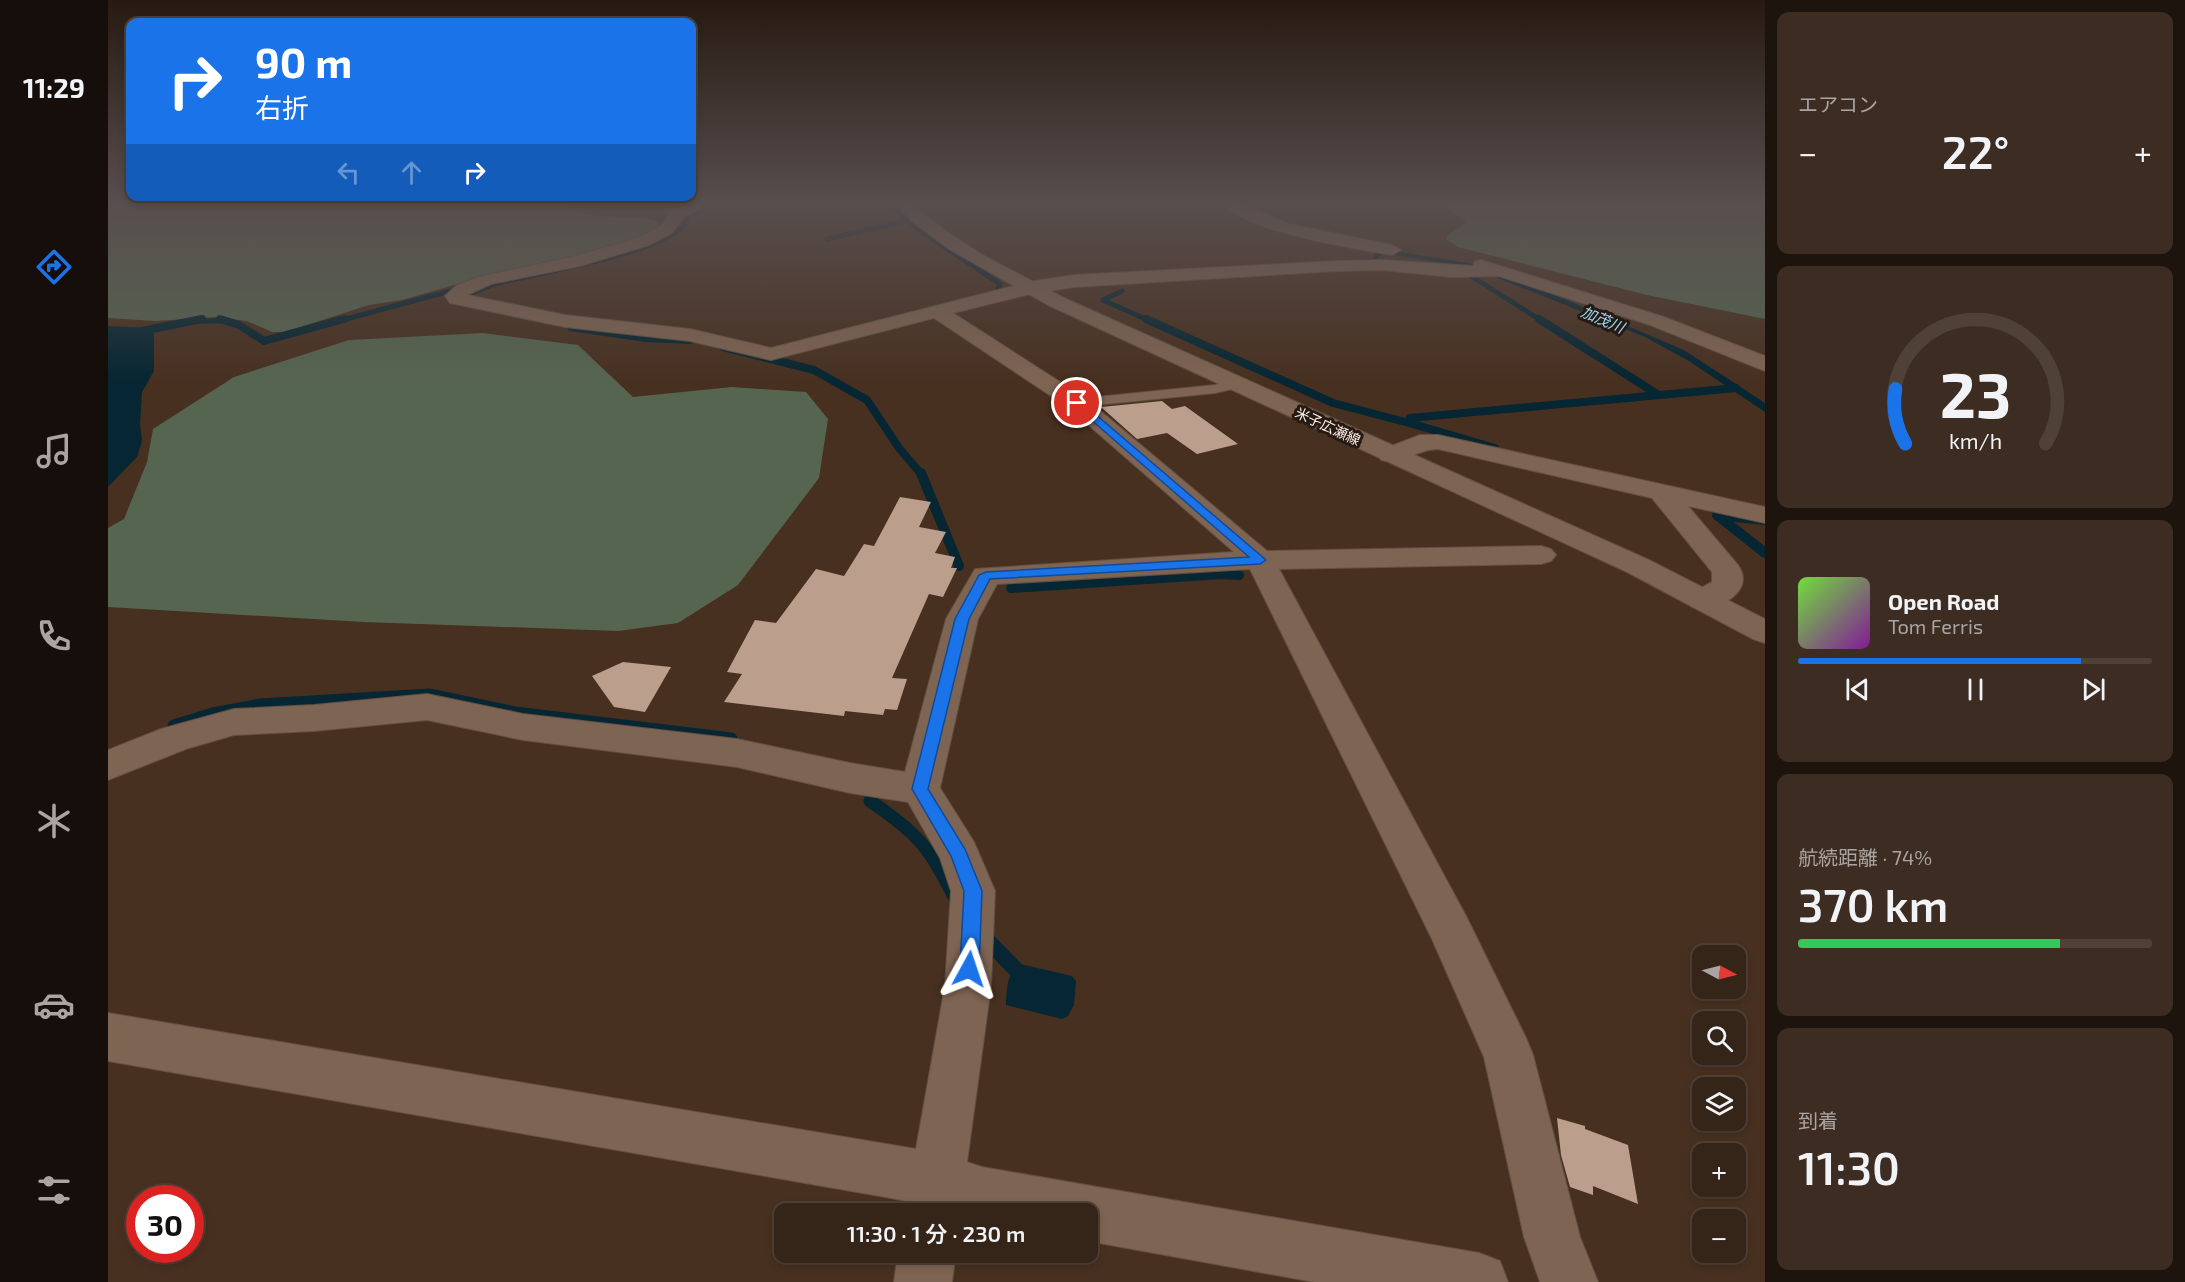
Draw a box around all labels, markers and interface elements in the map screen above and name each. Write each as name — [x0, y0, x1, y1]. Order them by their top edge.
text: 90 m — [255, 36, 352, 86]
icon: right — [156, 42, 234, 120]
text: 11:29 — [23, 71, 85, 103]
text: 右折 — [255, 91, 309, 123]
text: エアコン — [1798, 92, 1878, 116]
text: 22° — [1942, 124, 2009, 178]
text: − — [1798, 132, 1817, 172]
text: + — [2134, 132, 2152, 172]
icon: left — [332, 156, 365, 189]
icon: ahead — [395, 156, 428, 189]
icon: right — [458, 156, 491, 189]
icon: directions — [33, 246, 75, 288]
water label: 加茂川 — [1579, 302, 1629, 337]
text: 23 — [1939, 356, 2011, 431]
pin — [1051, 377, 1102, 428]
icon: arrive — [1060, 386, 1093, 419]
street label: 米子広瀬線 — [1293, 404, 1363, 448]
text: km/h — [1948, 428, 2002, 453]
icon: music — [33, 430, 75, 472]
text: Open Road — [1888, 588, 2000, 614]
text: Tom Ferris — [1888, 614, 1983, 638]
icon: phone — [33, 615, 75, 657]
icon: previous — [1841, 673, 1874, 706]
icon: pause — [1959, 673, 1992, 706]
icon: next — [2077, 673, 2110, 706]
icon: climate — [33, 800, 75, 842]
text: 航続距離 · 74% — [1798, 845, 1932, 869]
text: 370 km — [1798, 877, 1948, 931]
position arrow — [937, 937, 1001, 1001]
north arrow — [1692, 945, 1746, 999]
map controls — [1692, 945, 1746, 1263]
icon: car — [33, 984, 75, 1026]
button: search — [1692, 1011, 1746, 1065]
button: layers — [1692, 1077, 1746, 1131]
text: 到着 — [1798, 1108, 1838, 1132]
text: 11:30 — [1798, 1140, 1900, 1194]
button: + — [1692, 1143, 1746, 1197]
icon: filters — [33, 1169, 75, 1211]
speed limit sign: 30 — [126, 1185, 204, 1263]
button: − — [1692, 1209, 1746, 1263]
text: 11:30 · 1 分 · 230 m — [847, 1220, 1025, 1246]

